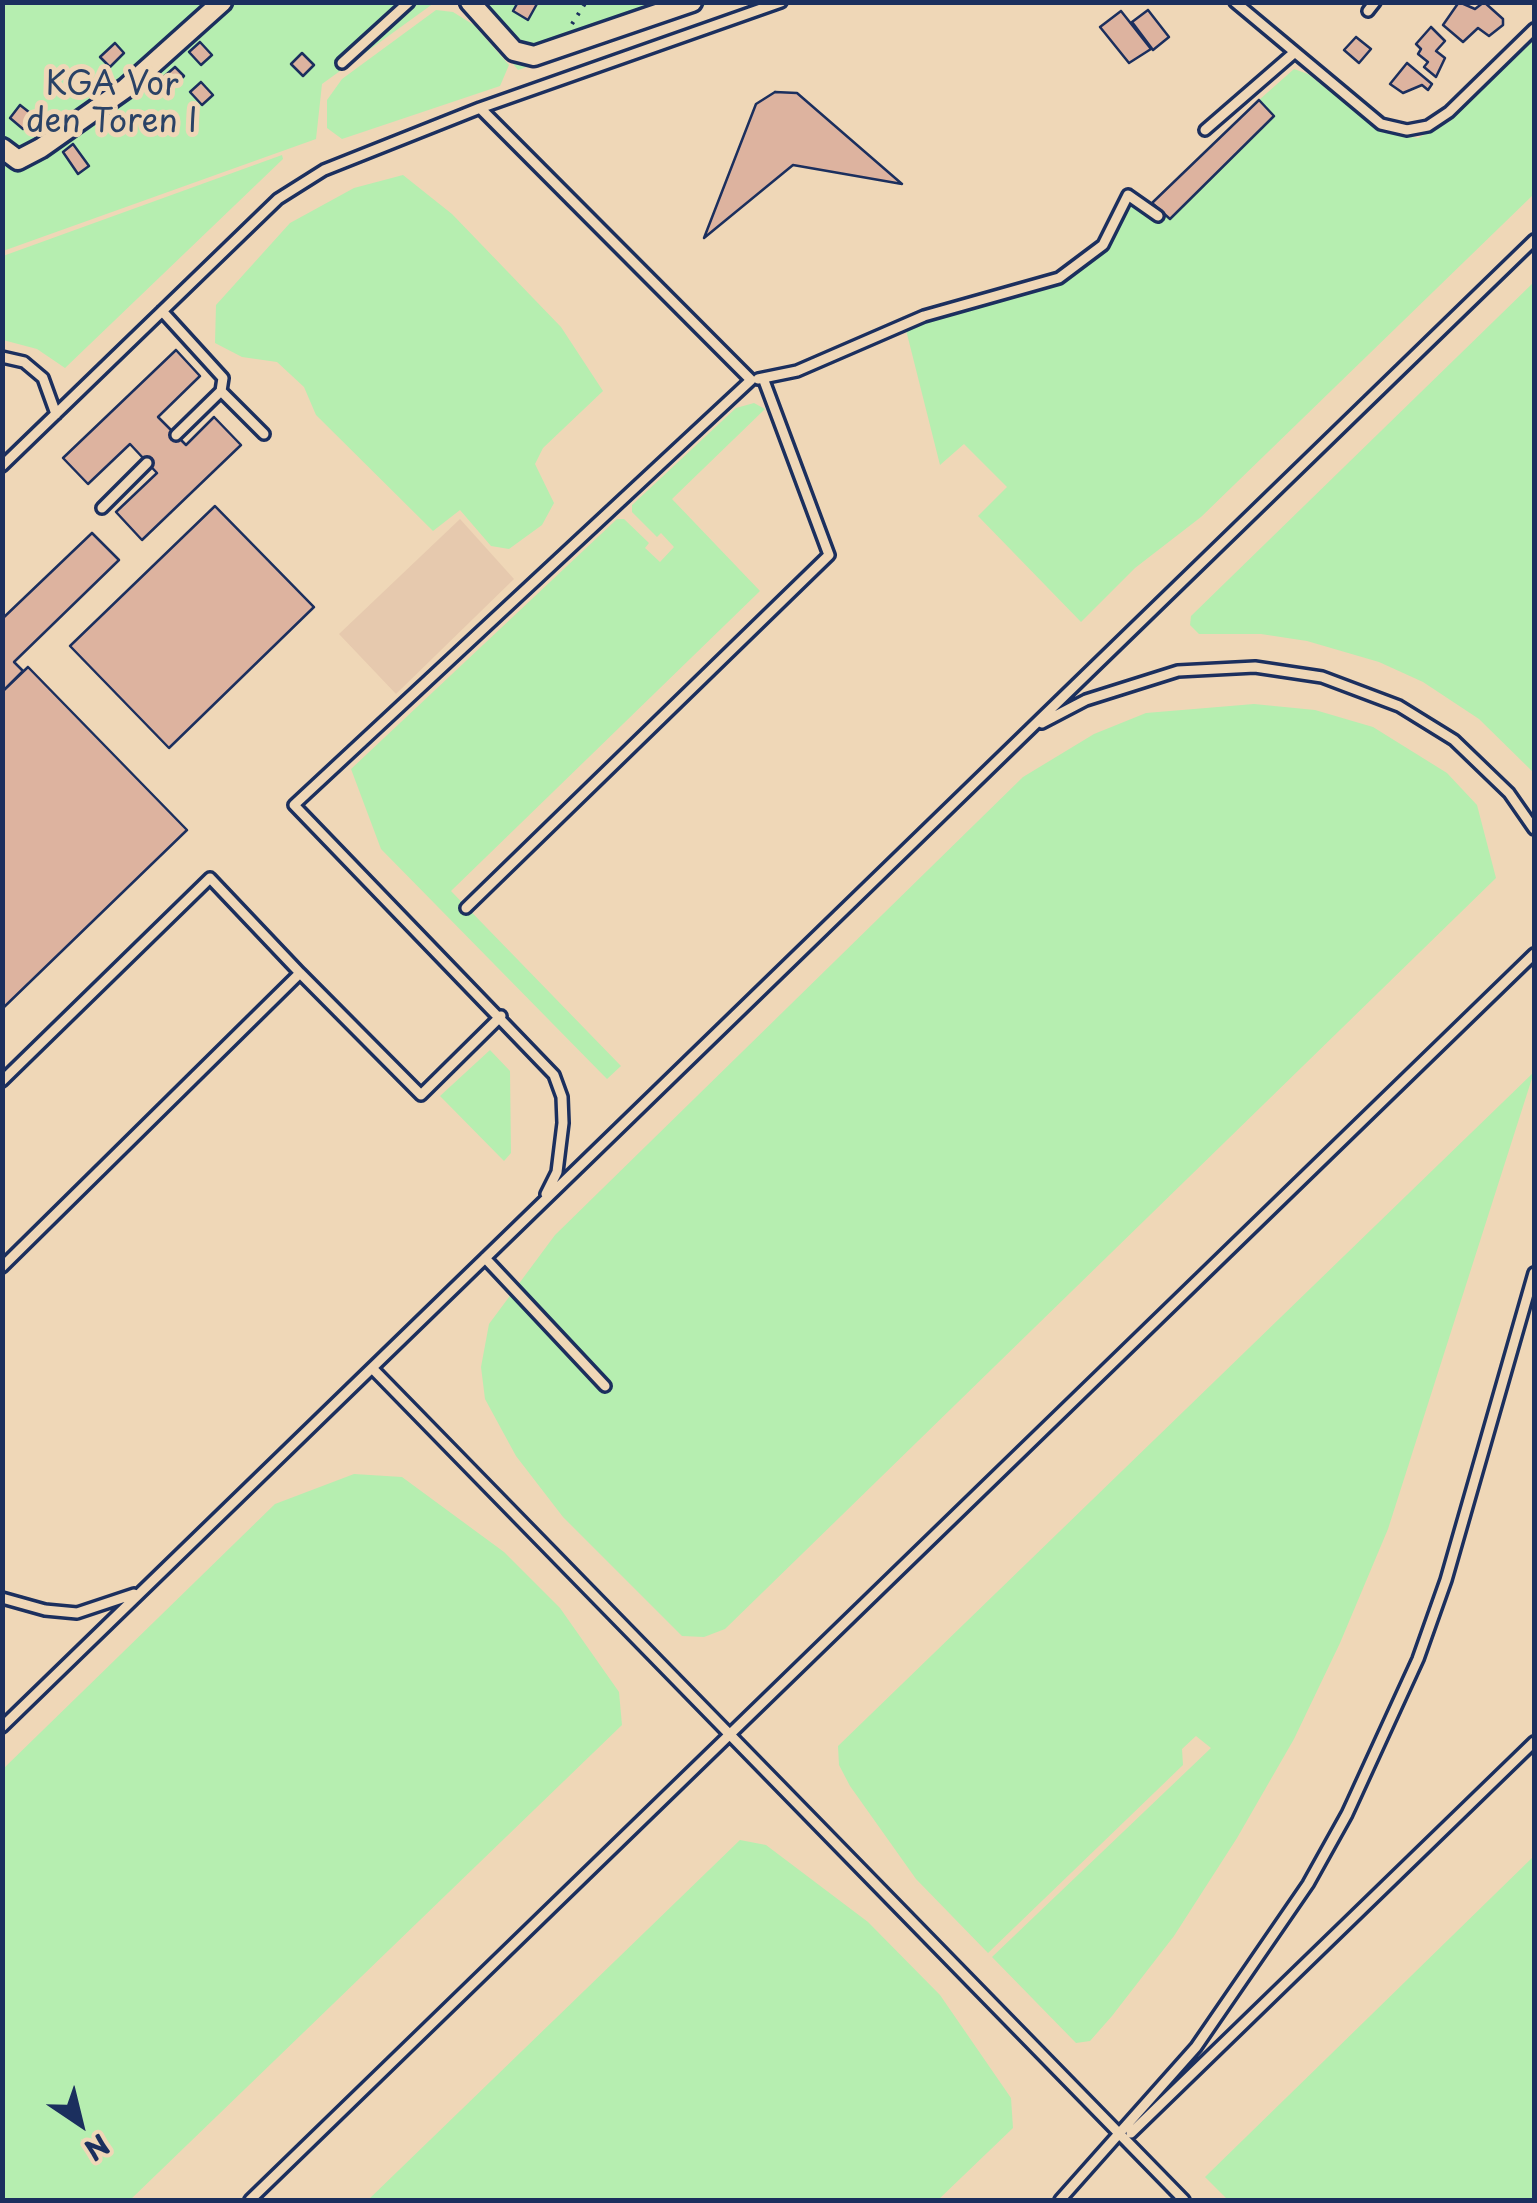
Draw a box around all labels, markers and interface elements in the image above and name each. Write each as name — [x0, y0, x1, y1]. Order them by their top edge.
park label: KGA Vor den Toren I — [26, 67, 198, 142]
north arrow — [30, 2073, 130, 2173]
text: N — [76, 2124, 119, 2172]

